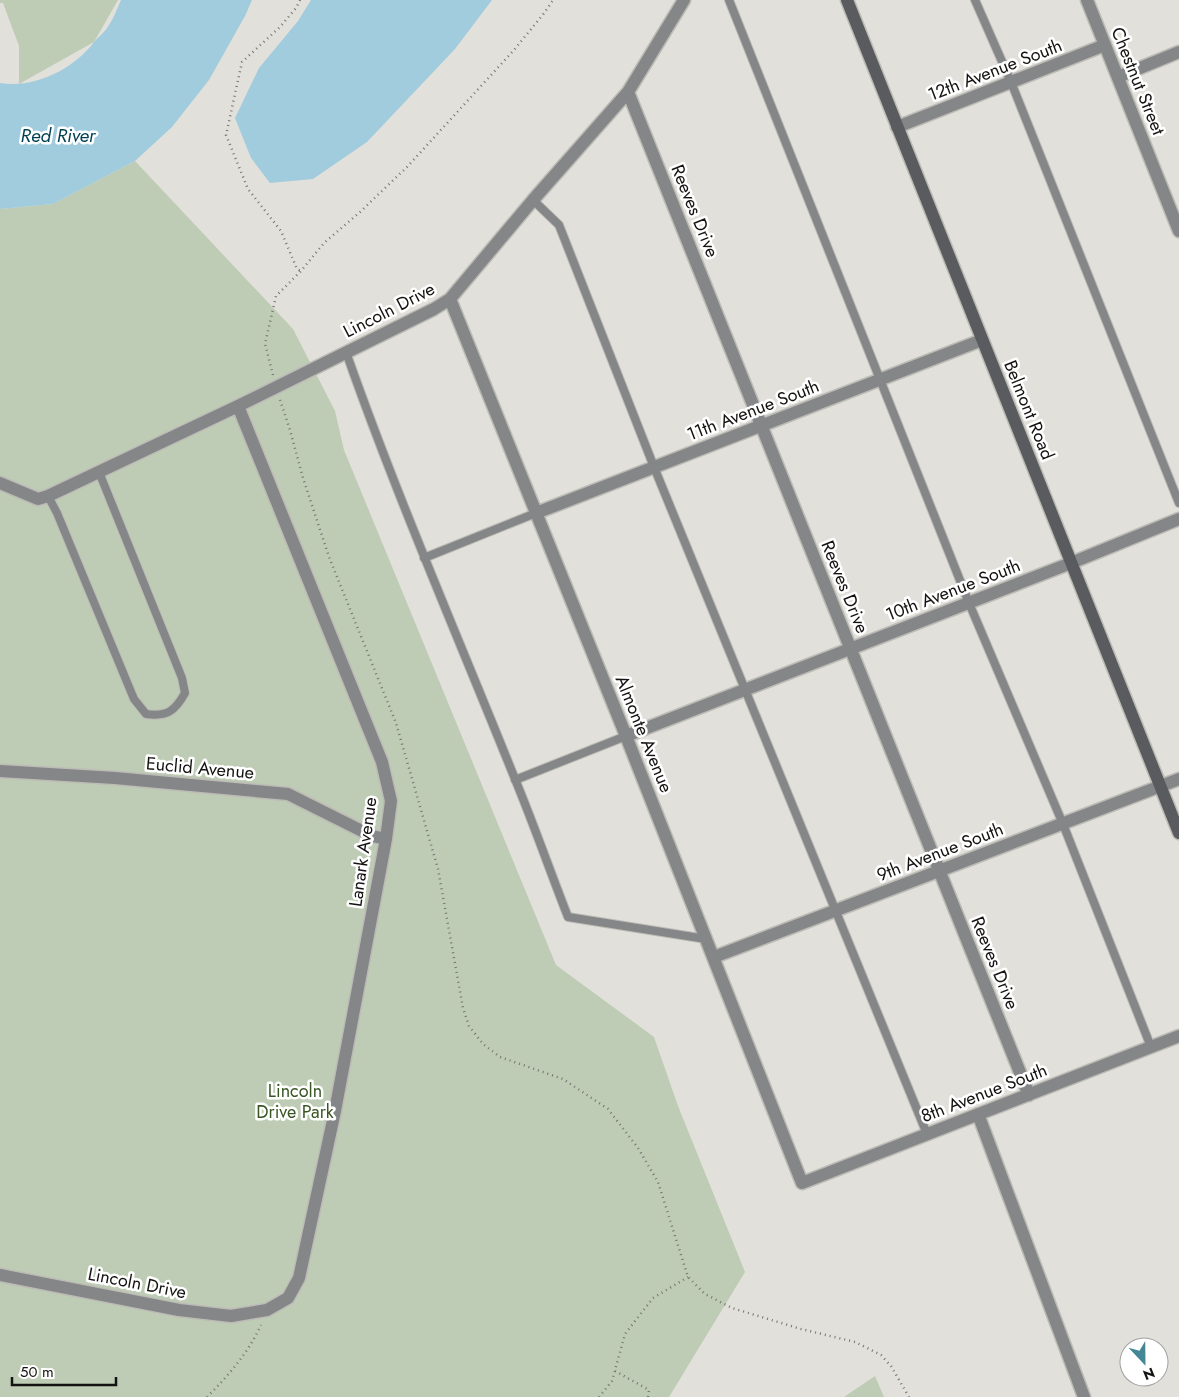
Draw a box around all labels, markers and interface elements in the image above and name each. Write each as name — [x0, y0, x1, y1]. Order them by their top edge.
street label: Chestnut Street — [1105, 23, 1172, 139]
street label: 12th Avenue South — [924, 32, 1066, 108]
water label: Red River — [21, 122, 97, 149]
street label: Reeves Drive — [665, 161, 725, 261]
street label: Lincoln Drive — [339, 276, 439, 344]
street label: Belmont Road — [997, 356, 1061, 464]
street label: 11th Avenue South — [683, 373, 823, 447]
street label: Reeves Drive — [815, 537, 875, 637]
street label: 10th Avenue South — [882, 552, 1024, 628]
street label: Almonte Avenue — [609, 671, 679, 797]
street label: Euclid Avenue — [145, 750, 255, 786]
street label: Lanark Avenue — [342, 796, 384, 908]
street label: 9th Avenue South — [873, 816, 1007, 888]
street label: Reeves Drive — [965, 913, 1025, 1013]
street label: 8th Avenue South — [917, 1057, 1051, 1129]
park label: Lincoln Drive Park — [256, 1078, 334, 1125]
street label: Lincoln Drive — [86, 1261, 188, 1305]
north arrow — [1119, 1337, 1169, 1387]
scale bar — [12, 1354, 116, 1386]
text: 50 m — [20, 1361, 54, 1383]
text: N — [1140, 1363, 1158, 1385]

